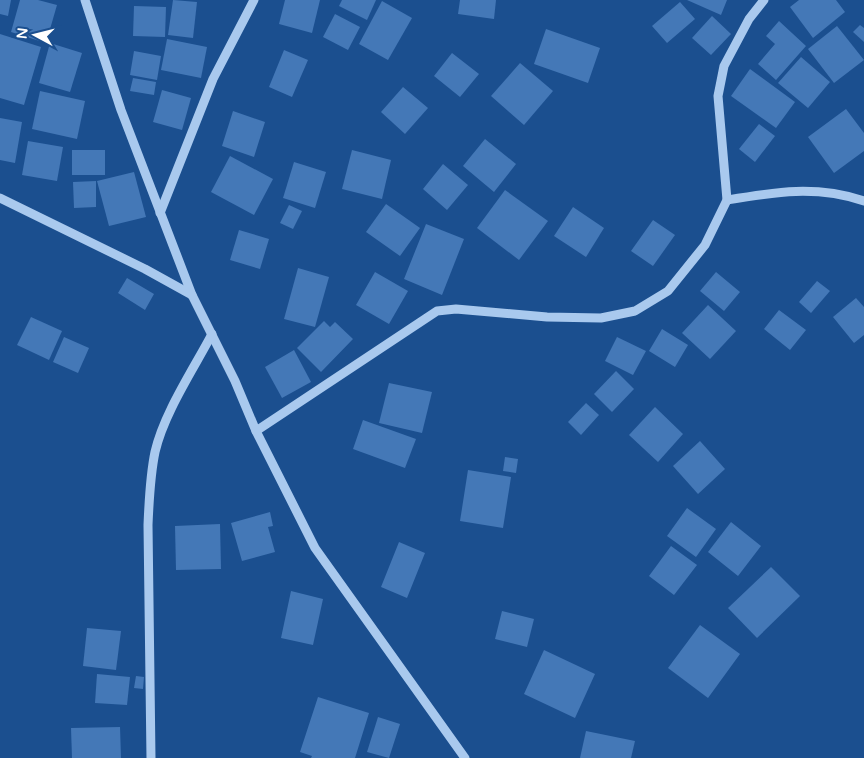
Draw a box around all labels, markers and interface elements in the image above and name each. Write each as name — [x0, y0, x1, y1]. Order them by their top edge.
north arrow — [10, 10, 60, 60]
text: N — [13, 27, 32, 40]

